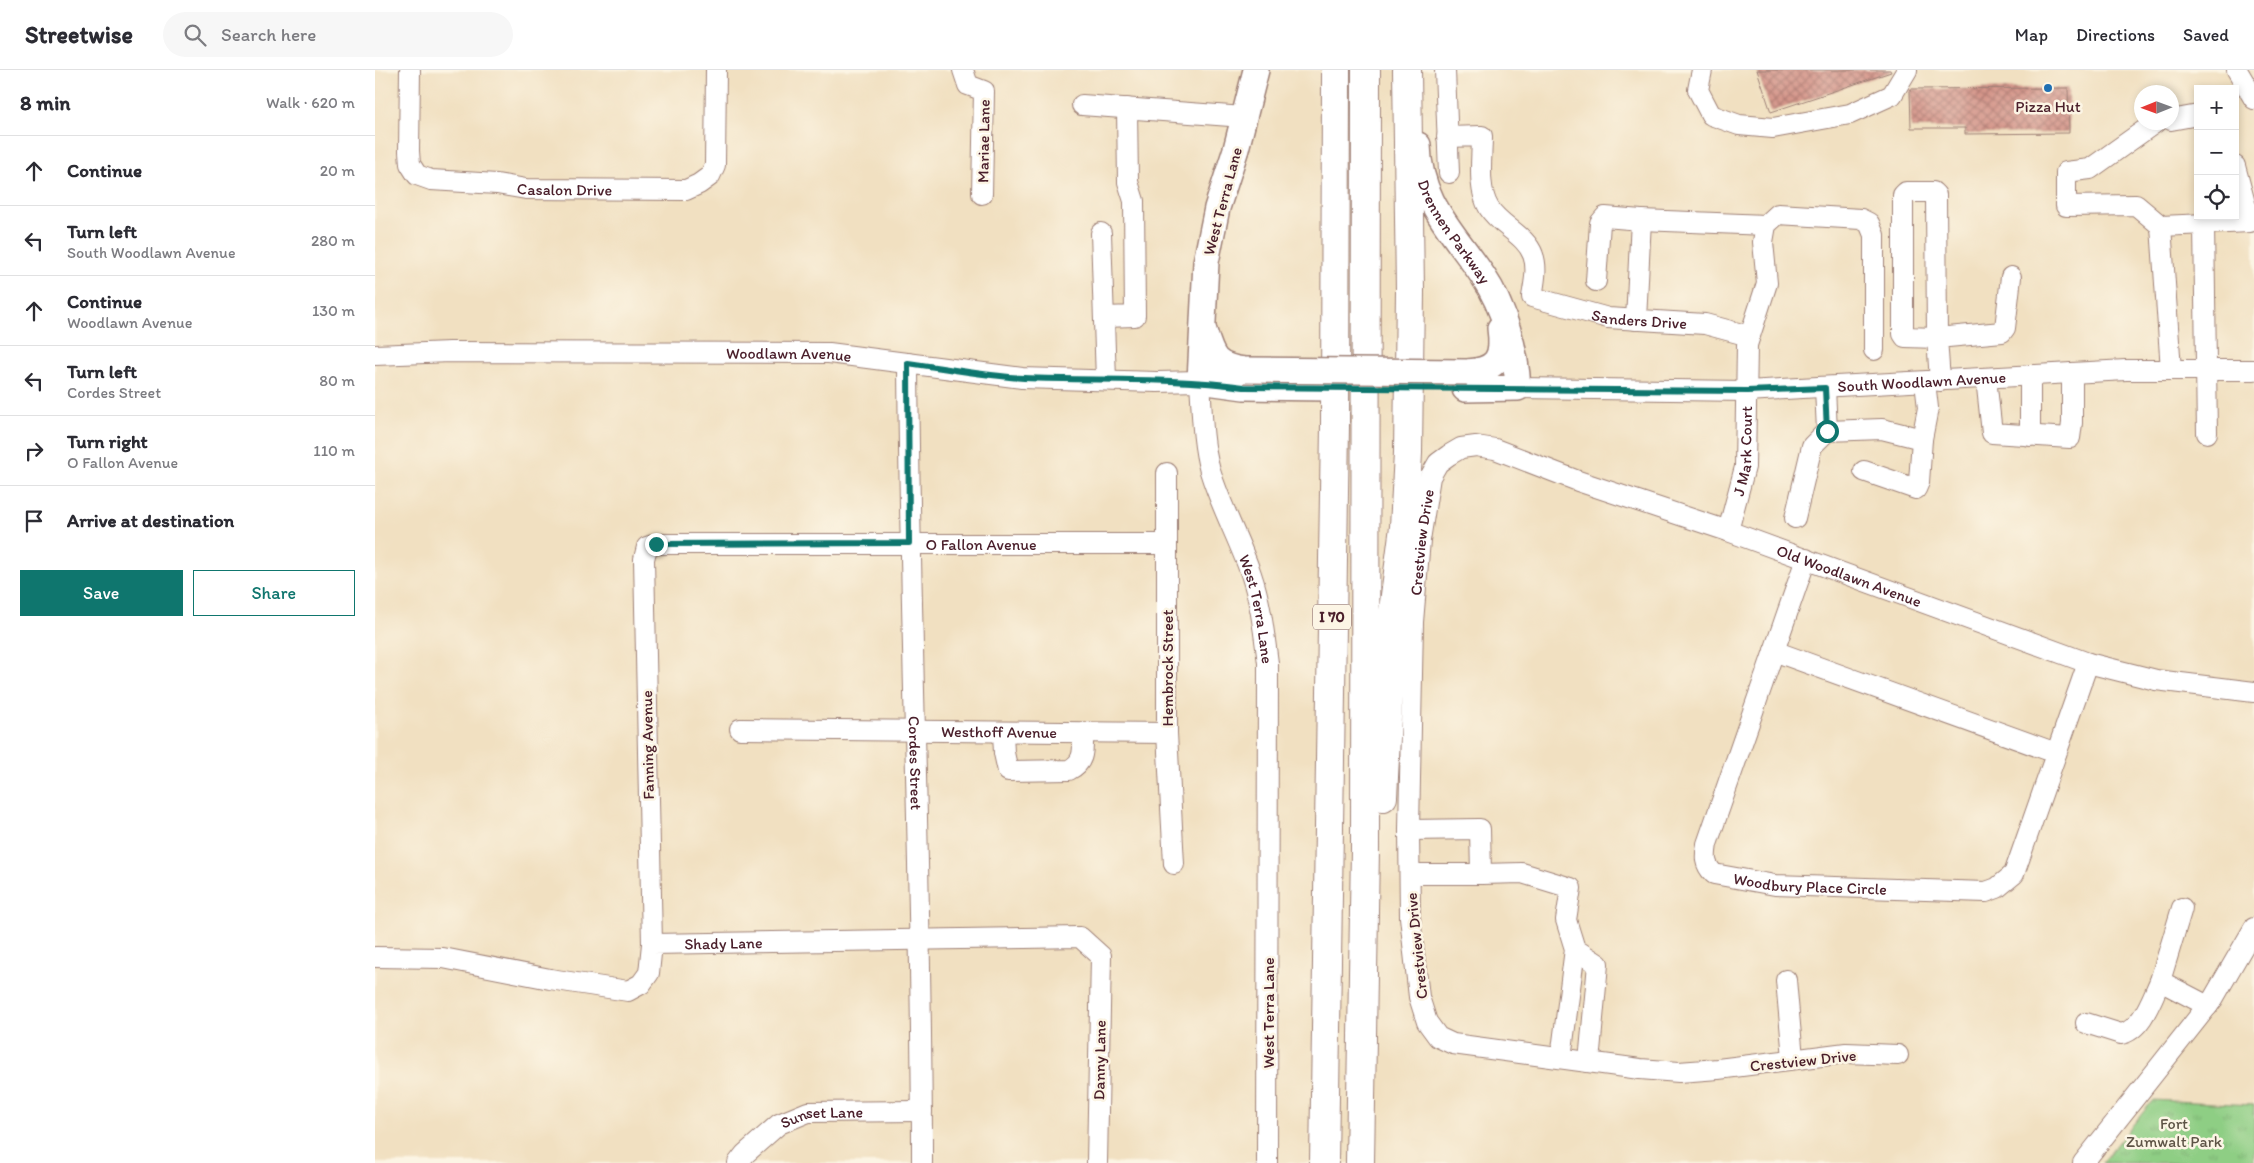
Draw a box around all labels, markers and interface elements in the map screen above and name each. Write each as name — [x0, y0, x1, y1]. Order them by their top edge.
search box — [163, 12, 513, 57]
text: Streetwise — [25, 20, 133, 49]
icon: search — [181, 21, 209, 49]
text: Search here — [221, 23, 316, 46]
text: Map — [2015, 24, 2048, 46]
text: Directions — [2076, 24, 2155, 46]
text: Saved — [2183, 24, 2229, 46]
marker: Pizza Hut — [2042, 82, 2054, 94]
north arrow — [2134, 85, 2179, 130]
map controls — [2194, 85, 2239, 220]
button: + — [2194, 85, 2239, 130]
text: 8 min — [20, 90, 70, 115]
text: Walk · 620 m — [266, 93, 355, 112]
place label: Pizza Hut — [2015, 97, 2081, 116]
street label: Mariae Lane — [973, 99, 994, 183]
button: − — [2194, 130, 2239, 175]
street label: West Terra Lane — [1199, 145, 1246, 257]
icon: ahead — [20, 157, 48, 185]
text: Continue — [67, 159, 142, 182]
text: 20 m — [320, 161, 355, 180]
button: locate — [2194, 175, 2239, 220]
street label: Drennen Parkway — [1414, 177, 1495, 288]
street label: Casalon Drive — [515, 179, 612, 200]
text: Turn left — [67, 220, 137, 243]
icon: left — [20, 227, 48, 255]
text: 280 m — [311, 231, 355, 250]
text: South Woodlawn Avenue — [67, 243, 236, 262]
text: Continue — [67, 290, 142, 313]
icon: ahead — [20, 297, 48, 325]
text: 130 m — [312, 301, 355, 320]
street label: Sanders Drive — [1590, 305, 1687, 333]
text: Woodlawn Avenue — [67, 313, 192, 332]
street label: Woodlawn Avenue — [726, 344, 853, 366]
text: Turn left — [67, 360, 137, 383]
icon: left — [20, 367, 48, 395]
street label: South Woodlawn Avenue — [1837, 368, 2006, 396]
text: 80 m — [319, 371, 355, 390]
text: Cordes Street — [67, 383, 161, 402]
street label: J Mark Court — [1729, 406, 1756, 498]
route start — [1816, 420, 1839, 443]
text: Turn right — [67, 430, 148, 453]
icon: right — [20, 437, 48, 465]
text: 110 m — [313, 441, 355, 460]
text: O Fallon Avenue — [67, 453, 178, 472]
street label: Crestview Drive — [1406, 488, 1438, 596]
icon: arrive — [20, 507, 48, 535]
text: Arrive at destination — [67, 509, 234, 532]
route end — [645, 533, 668, 556]
street label: O Fallon Avenue — [925, 535, 1037, 554]
street label: Old Woodlawn Avenue — [1774, 541, 1924, 611]
street label: West Terra Lane — [1235, 552, 1277, 665]
button: Save — [20, 570, 183, 616]
button: Share — [193, 570, 355, 616]
road number: I 70 — [1313, 604, 1351, 630]
street label: Hembrock Street — [1158, 610, 1177, 726]
street label: Fanning Avenue — [637, 690, 658, 800]
street label: Cordes Street — [905, 716, 926, 810]
street label: Westhoff Avenue — [941, 722, 1057, 742]
street label: Woodbury Place Circle — [1732, 869, 1887, 899]
street label: Crestview Drive — [1401, 892, 1432, 1000]
street label: Shady Lane — [684, 933, 763, 953]
street label: West Terra Lane — [1259, 957, 1278, 1069]
street label: Danny Lane — [1089, 1019, 1110, 1100]
street label: Crestview Drive — [1749, 1045, 1857, 1076]
street label: Sunset Lane — [777, 1103, 863, 1132]
park label: Fort Zumwalt Park — [2126, 1114, 2223, 1151]

